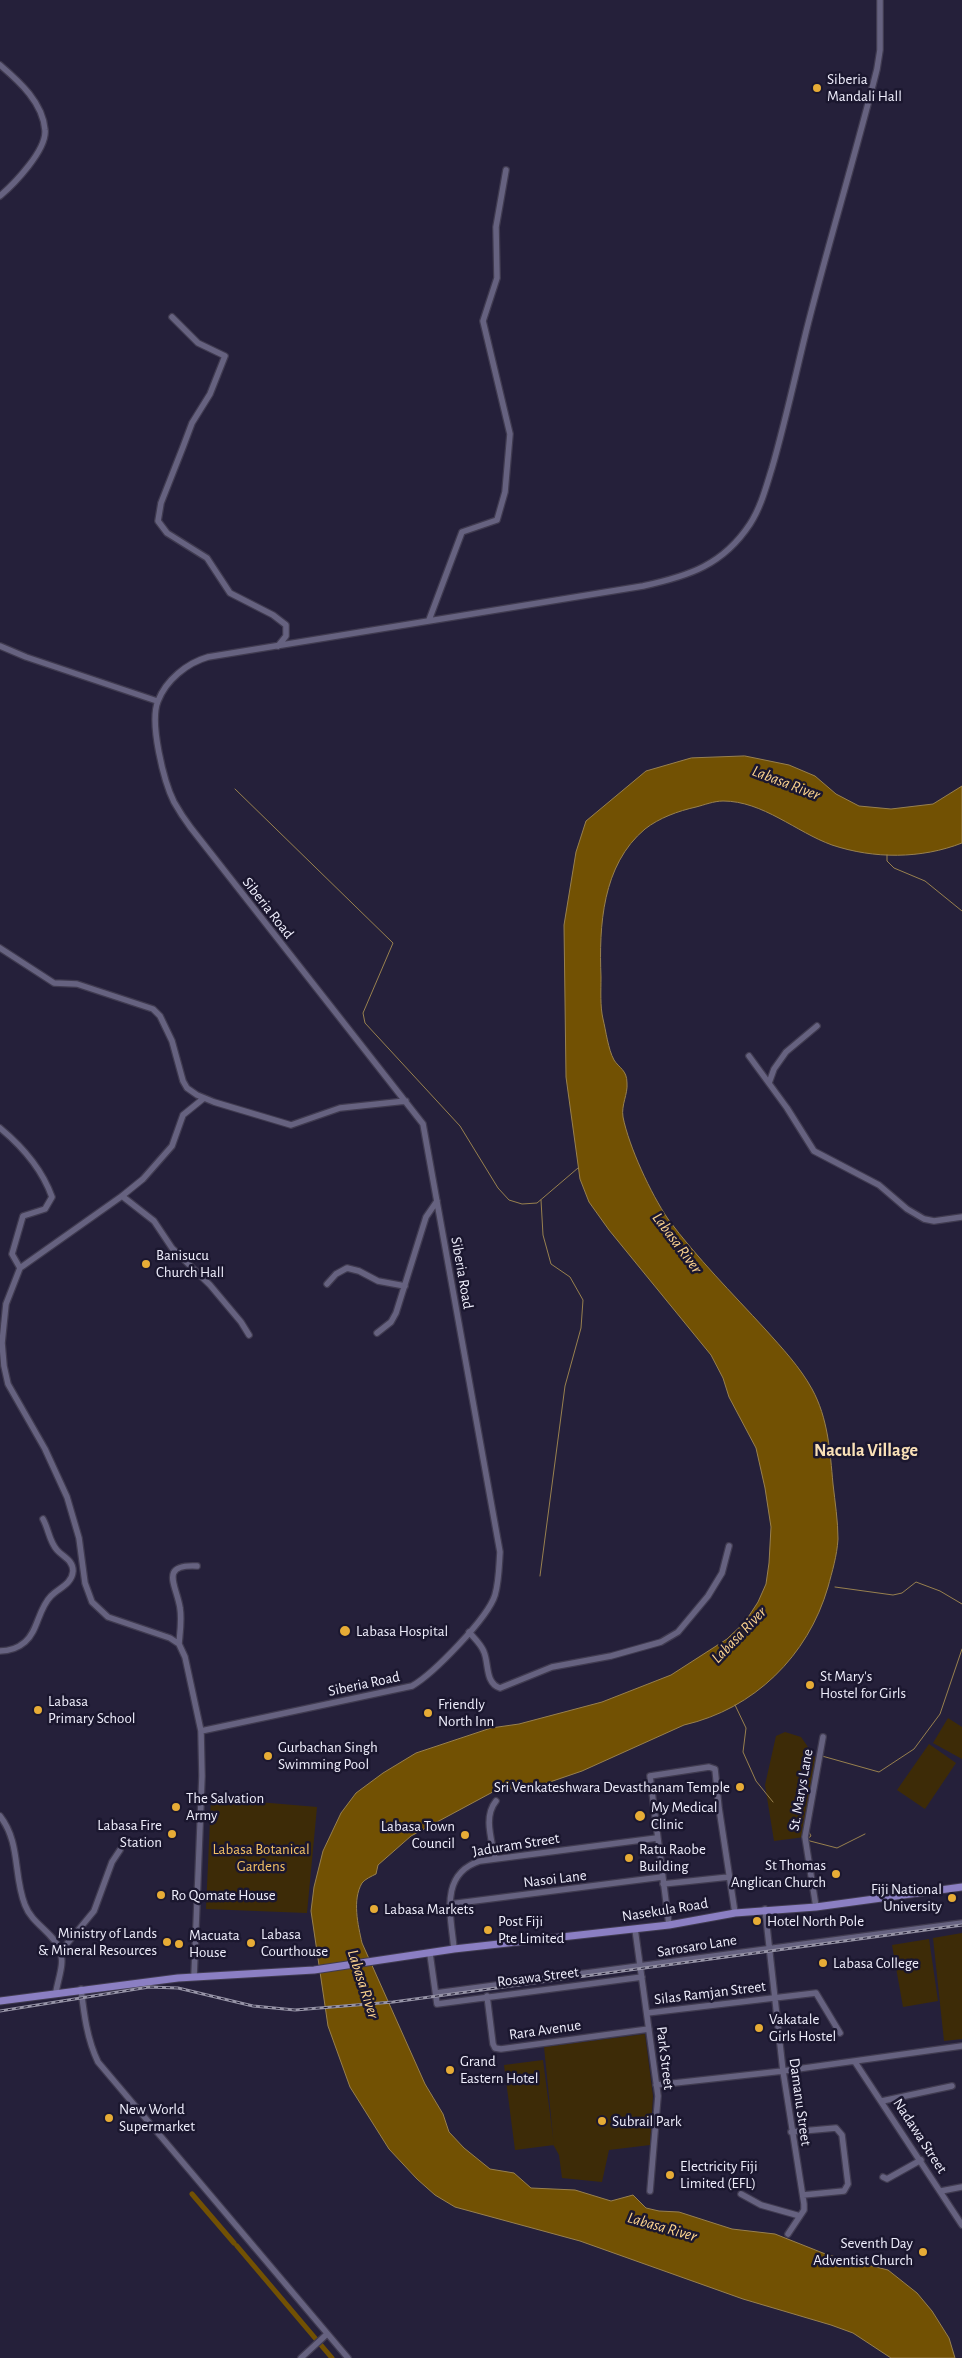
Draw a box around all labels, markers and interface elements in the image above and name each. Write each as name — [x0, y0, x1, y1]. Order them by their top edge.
place label: Siberia Mandali Hall — [827, 70, 902, 105]
marker: Siberia Mandali Hall — [811, 82, 823, 94]
water label: Labasa River — [749, 761, 823, 805]
street label: Siberia Road — [238, 874, 298, 942]
water label: Labasa River — [648, 1209, 706, 1277]
street label: Siberia Road — [447, 1235, 477, 1311]
place label: Banisucu Church Hall — [156, 1246, 224, 1281]
marker: Banisucu Church Hall — [140, 1258, 152, 1270]
district label: Nacula Village — [814, 1440, 918, 1462]
water label: Labasa River — [707, 1603, 771, 1667]
place label: Labasa Hospital — [356, 1622, 448, 1640]
marker: Labasa Hospital — [338, 1624, 352, 1638]
place label: St Mary's Hostel for Girls — [820, 1667, 906, 1702]
street label: Siberia Road — [326, 1668, 402, 1700]
marker: St Mary's Hostel for Girls — [804, 1679, 816, 1691]
place label: Labasa Primary School — [48, 1692, 136, 1727]
place label: Friendly North Inn — [438, 1695, 494, 1730]
marker: Labasa Primary School — [32, 1704, 44, 1716]
marker: Friendly North Inn — [422, 1707, 434, 1719]
place label: Gurbachan Singh Swimming Pool — [278, 1738, 378, 1773]
street label: St. Marys Lane — [785, 1748, 817, 1832]
marker: Gurbachan Singh Swimming Pool — [262, 1750, 274, 1762]
place label: Sri Venkateshwara Devasthanam Temple — [494, 1778, 730, 1796]
marker: Sri Venkateshwara Devasthanam Temple — [734, 1781, 746, 1793]
place label: The Salvation Army — [186, 1789, 264, 1824]
place label: My Medical Clinic — [651, 1798, 718, 1833]
marker: The Salvation Army — [170, 1801, 182, 1813]
marker: My Medical Clinic — [633, 1809, 647, 1823]
place label: Labasa Fire Station — [97, 1816, 162, 1851]
place label: Labasa Town Council — [381, 1817, 455, 1852]
marker: Labasa Fire Station — [166, 1828, 178, 1840]
marker: Labasa Town Council — [459, 1829, 471, 1841]
street label: Jaduram Street — [471, 1829, 561, 1861]
park label: Labasa Botanical Gardens — [212, 1840, 310, 1875]
place label: Ratu Raobe Building — [639, 1840, 706, 1875]
marker: Ratu Raobe Building — [623, 1852, 635, 1864]
place label: St Thomas Anglican Church — [731, 1856, 826, 1891]
street label: Nasoi Lane — [522, 1866, 588, 1892]
marker: St Thomas Anglican Church — [830, 1868, 842, 1880]
place label: Fiji National University — [871, 1880, 942, 1915]
place label: Ro Qomate House — [171, 1886, 276, 1904]
marker: Ro Qomate House — [155, 1889, 167, 1901]
marker: Fiji National University — [946, 1892, 958, 1904]
street label: Nasekula Road — [621, 1894, 709, 1926]
place label: Labasa Markets — [384, 1900, 474, 1918]
marker: Labasa Markets — [368, 1903, 380, 1915]
place label: Post Fiji Pte Limited — [498, 1912, 564, 1947]
place label: Hotel North Pole — [767, 1912, 864, 1930]
marker: Hotel North Pole — [751, 1915, 763, 1927]
place label: Ministry of Lands & Mineral Resources — [38, 1924, 157, 1959]
marker: Post Fiji Pte Limited — [482, 1924, 494, 1936]
place label: Labasa Courthouse — [261, 1925, 328, 1960]
place label: Macuata House — [189, 1926, 240, 1961]
street label: Sarosaro Lane — [656, 1931, 738, 1961]
marker: Ministry of Lands & Mineral Resources — [161, 1936, 173, 1948]
marker: Labasa Courthouse — [245, 1937, 257, 1949]
marker: Macuata House — [173, 1938, 185, 1950]
water label: Labasa River — [343, 1947, 383, 2021]
place label: Labasa College — [833, 1954, 919, 1972]
marker: Labasa College — [817, 1957, 829, 1969]
street label: Rosawa Street — [496, 1963, 580, 1991]
street label: Silas Ramjan Street — [653, 1977, 767, 2009]
place label: Vakatale Girls Hostel — [769, 2010, 836, 2045]
street label: Rara Avenue — [508, 2016, 582, 2044]
marker: Vakatale Girls Hostel — [753, 2022, 765, 2034]
street label: Park Street — [652, 2025, 678, 2091]
place label: Grand Eastern Hotel — [460, 2052, 538, 2087]
street label: Damanu Street — [785, 2057, 815, 2147]
marker: Grand Eastern Hotel — [444, 2064, 456, 2076]
street label: Nadawa Street — [889, 2095, 951, 2177]
place label: New World Supermarket — [119, 2100, 195, 2135]
marker: New World Supermarket — [103, 2112, 115, 2124]
place label: Subrail Park — [612, 2112, 682, 2130]
marker: Subrail Park — [596, 2115, 608, 2127]
place label: Electricity Fiji Limited (EFL) — [680, 2157, 758, 2192]
marker: Electricity Fiji Limited (EFL) — [664, 2169, 676, 2181]
water label: Labasa River — [625, 2208, 699, 2246]
place label: Seventh Day Adventist Church — [813, 2234, 913, 2269]
marker: Seventh Day Adventist Church — [917, 2246, 929, 2258]

